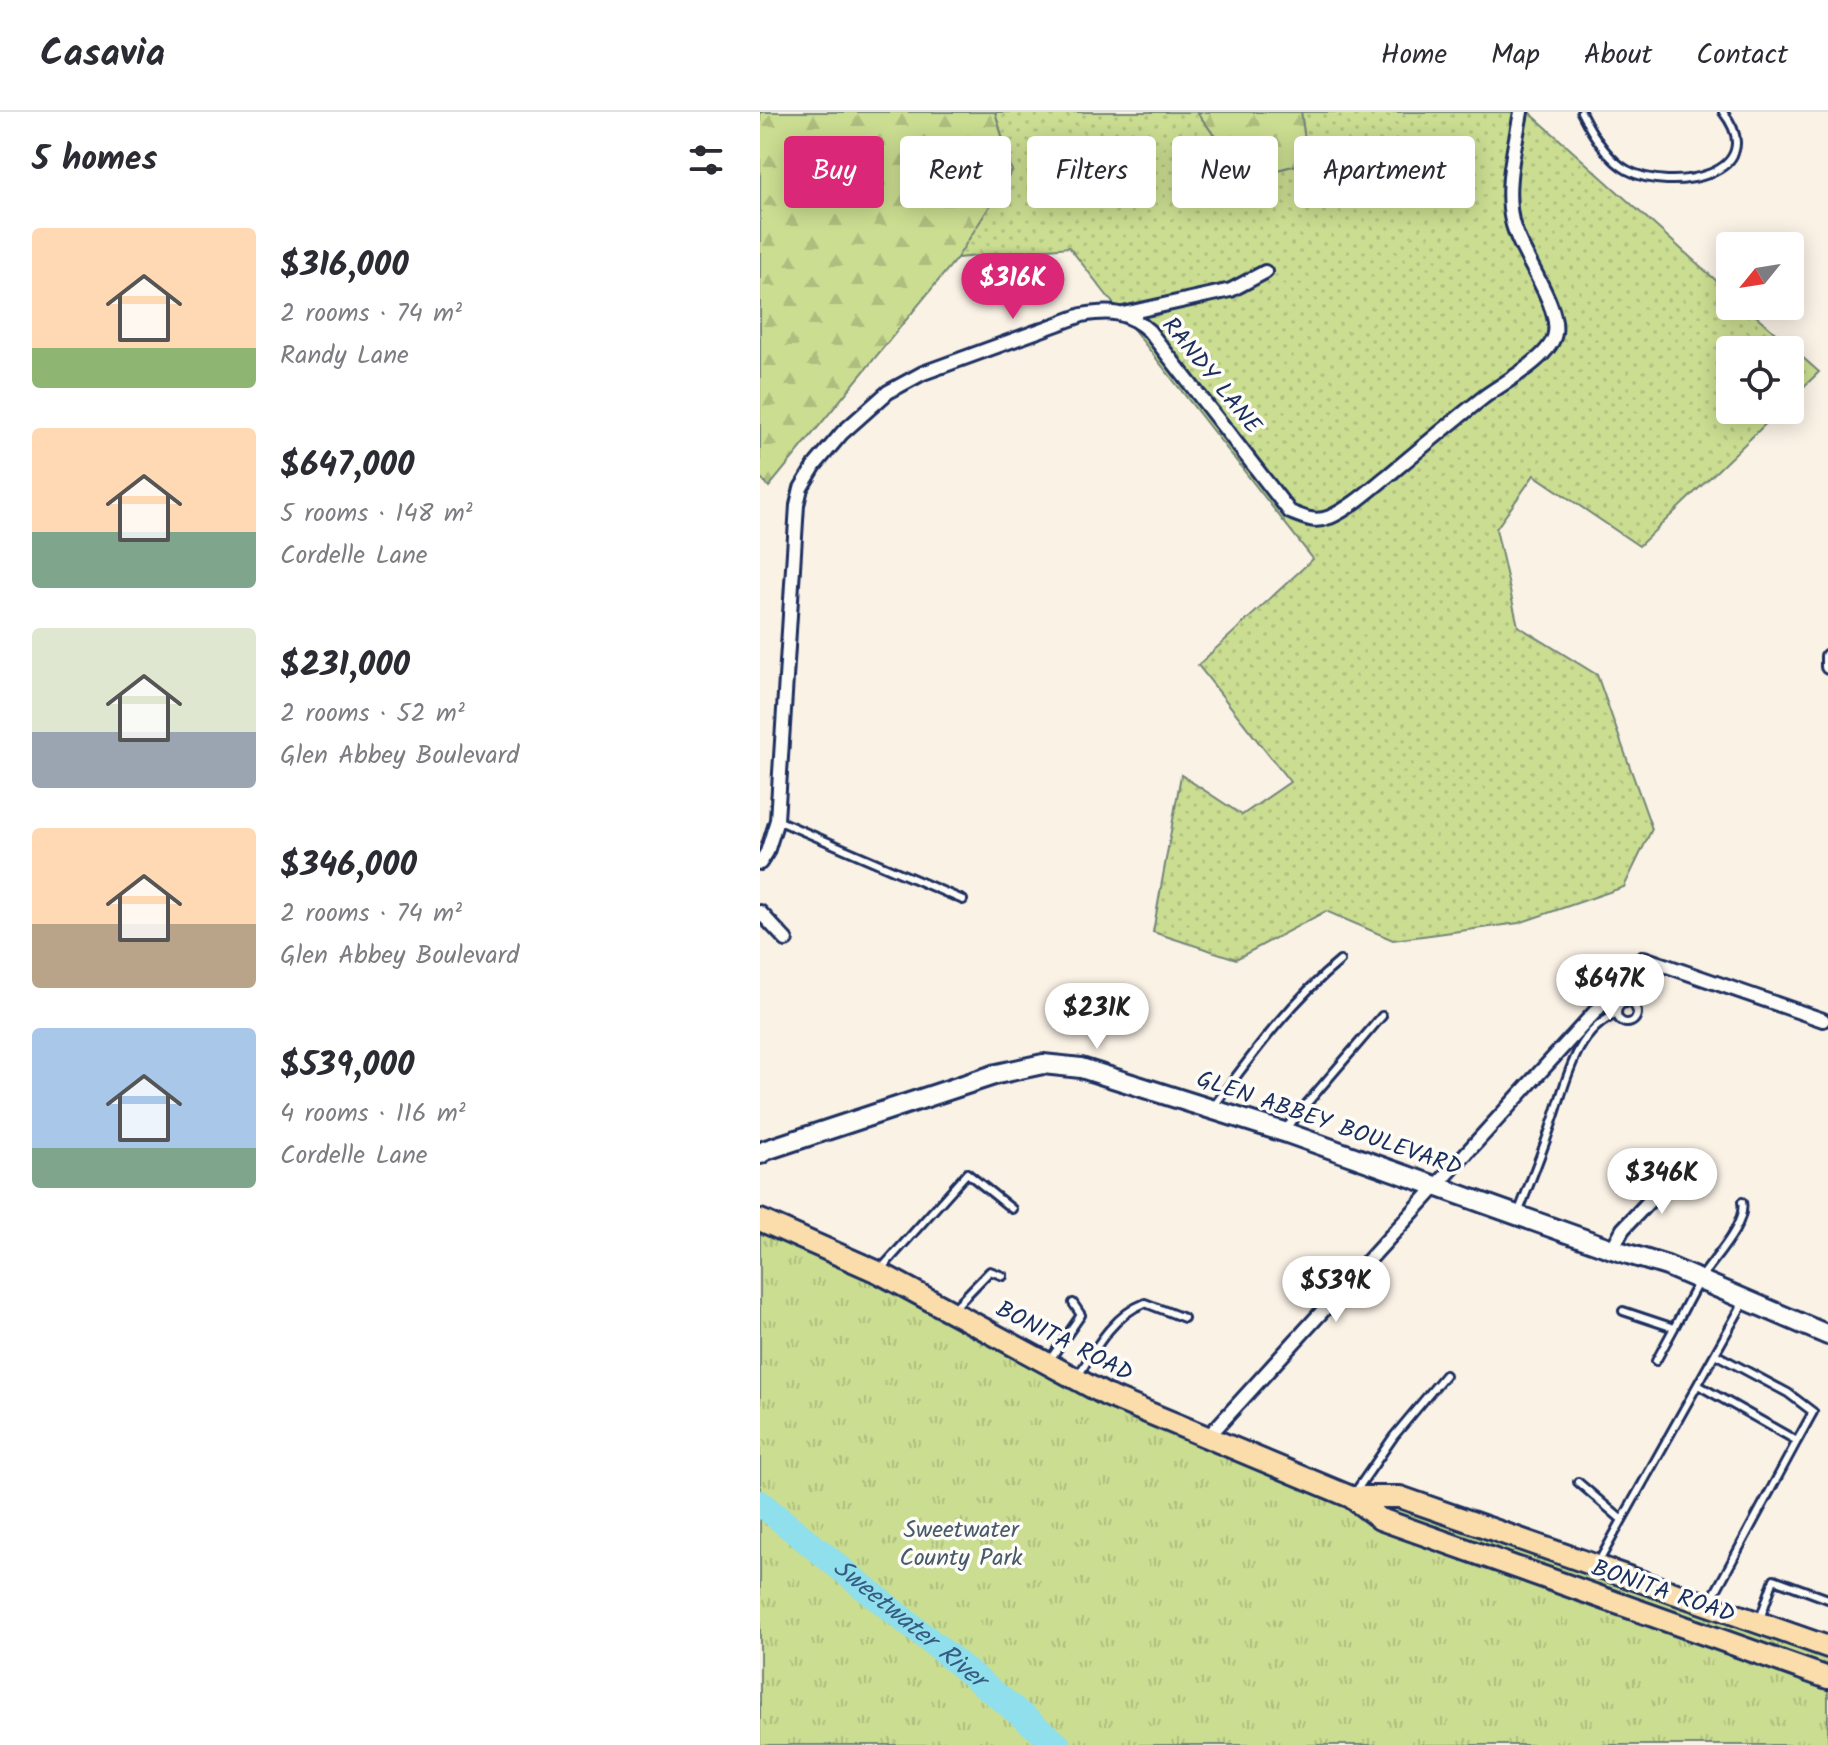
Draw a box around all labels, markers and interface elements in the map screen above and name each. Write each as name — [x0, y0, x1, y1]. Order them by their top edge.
text: Casavia — [40, 25, 165, 85]
text: Home — [1381, 33, 1447, 78]
text: Map — [1491, 33, 1540, 78]
text: About — [1584, 33, 1652, 78]
text: Contact — [1696, 33, 1788, 78]
text: 5 homes — [32, 133, 157, 187]
chip: Buy — [784, 136, 884, 208]
chip: Rent — [900, 136, 1011, 208]
chip: Filters — [1027, 136, 1156, 208]
chip: New — [1172, 136, 1278, 208]
chip: Apartment — [1294, 136, 1475, 208]
icon: filters — [684, 138, 728, 182]
north arrow — [1716, 232, 1804, 320]
map controls — [1716, 232, 1804, 424]
text: $316,000 — [280, 239, 409, 293]
pin: $316K — [957, 253, 1069, 321]
text: $316K — [979, 258, 1047, 300]
icon: home — [96, 260, 192, 356]
text: 2 rooms · 74 m² — [280, 293, 462, 335]
street label: RANDY LANE — [1151, 309, 1271, 444]
text: Randy Lane — [280, 335, 409, 377]
button: locate — [1716, 336, 1804, 424]
text: $647,000 — [280, 439, 414, 493]
icon: home — [96, 460, 192, 556]
text: 5 rooms · 148 m² — [280, 493, 473, 535]
text: Cordelle Lane — [280, 535, 427, 577]
text: $231,000 — [280, 639, 410, 693]
icon: home — [96, 660, 192, 756]
text: 2 rooms · 52 m² — [280, 693, 465, 735]
text: Glen Abbey Boulevard — [280, 735, 519, 777]
text: $346,000 — [280, 839, 417, 893]
icon: home — [96, 860, 192, 956]
text: 2 rooms · 74 m² — [280, 893, 462, 935]
text: Glen Abbey Boulevard — [280, 935, 519, 977]
pin: $647K — [1554, 954, 1666, 1022]
text: $647K — [1574, 959, 1646, 1001]
pin: $231K — [1041, 983, 1153, 1051]
text: $231K — [1063, 988, 1131, 1030]
text: $539,000 — [280, 1039, 414, 1093]
icon: home — [96, 1060, 192, 1156]
street label: GLEN ABBEY BOULEVARD — [1191, 1060, 1467, 1188]
text: 4 rooms · 116 m² — [280, 1093, 466, 1135]
text: Cordelle Lane — [280, 1135, 427, 1177]
pin: $346K — [1606, 1148, 1718, 1216]
text: $346K — [1625, 1153, 1699, 1195]
pin: $539K — [1280, 1256, 1392, 1324]
text: $539K — [1300, 1261, 1372, 1303]
street label: BONITA ROAD — [989, 1291, 1139, 1393]
park label: Sweetwater County Park — [899, 1511, 1023, 1578]
water label: Sweetwater River — [823, 1548, 999, 1703]
street label: BONITA ROAD — [1586, 1549, 1740, 1635]

